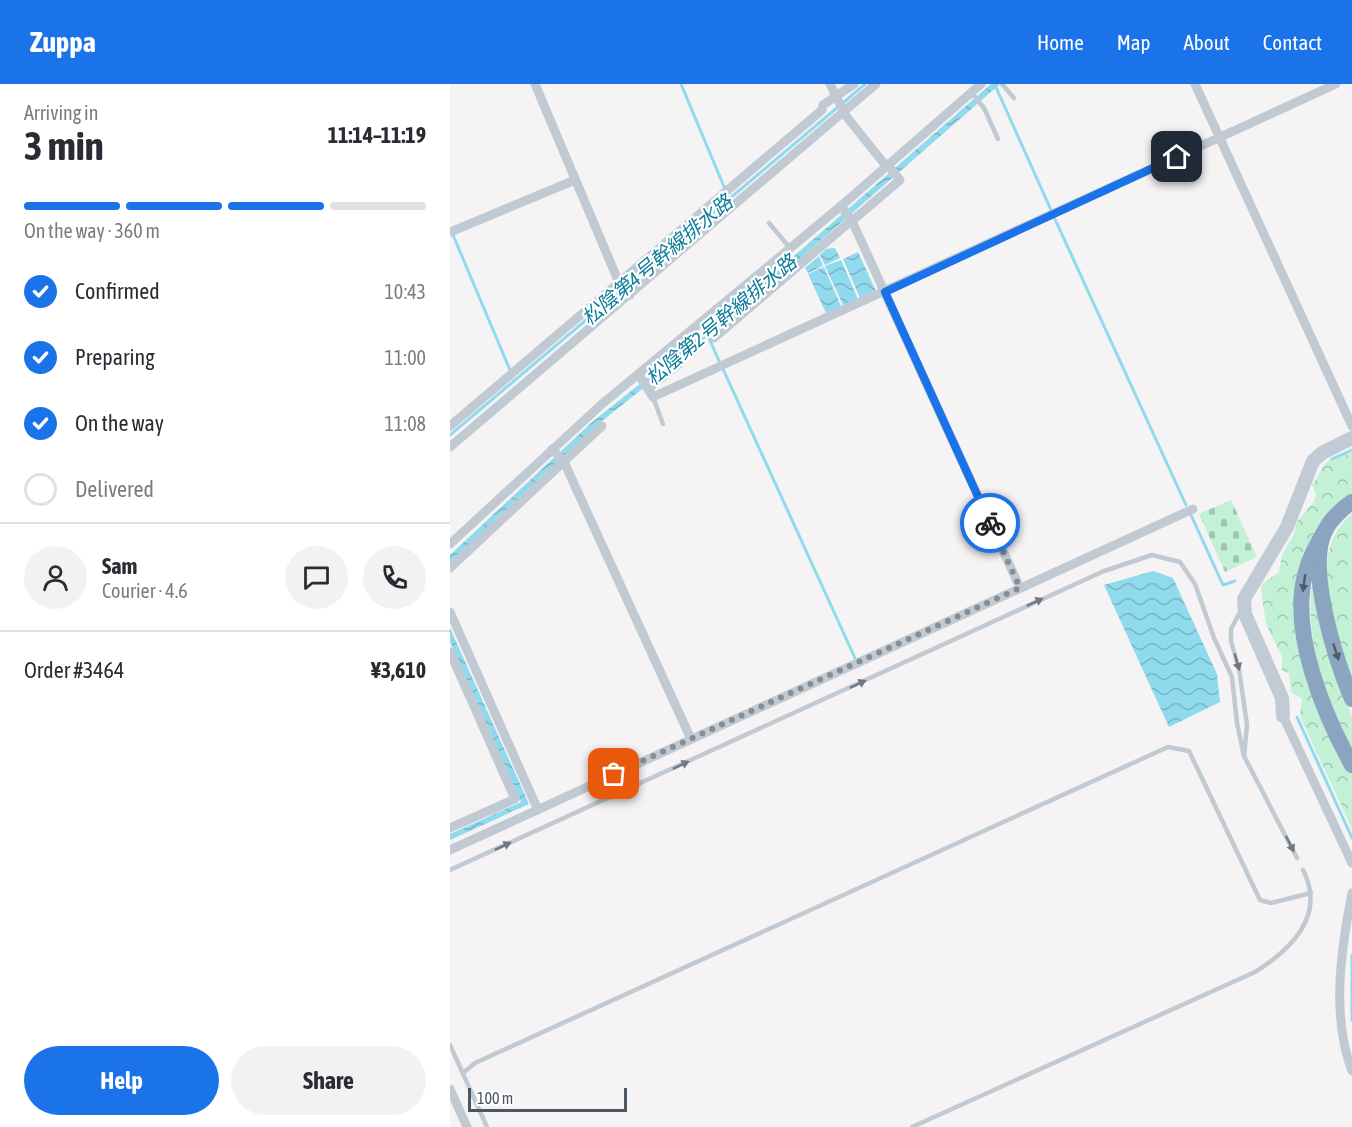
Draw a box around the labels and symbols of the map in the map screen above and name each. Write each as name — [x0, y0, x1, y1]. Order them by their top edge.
pin — [1151, 131, 1202, 182]
water label: 松陰第4号幹線排水路 — [577, 189, 738, 329]
water label: 松陰第2号幹線排水路 — [641, 249, 802, 389]
courier — [960, 493, 1020, 553]
one-way arrow — [1299, 573, 1308, 592]
one-way arrow — [1027, 598, 1044, 607]
one-way arrow — [1331, 643, 1341, 661]
one-way arrow — [1233, 653, 1242, 671]
one-way arrow — [849, 679, 866, 688]
pin — [588, 748, 639, 799]
one-way arrow — [672, 760, 689, 769]
one-way arrow — [1285, 836, 1295, 853]
one-way arrow — [495, 841, 512, 850]
scale bar — [468, 1085, 627, 1112]

